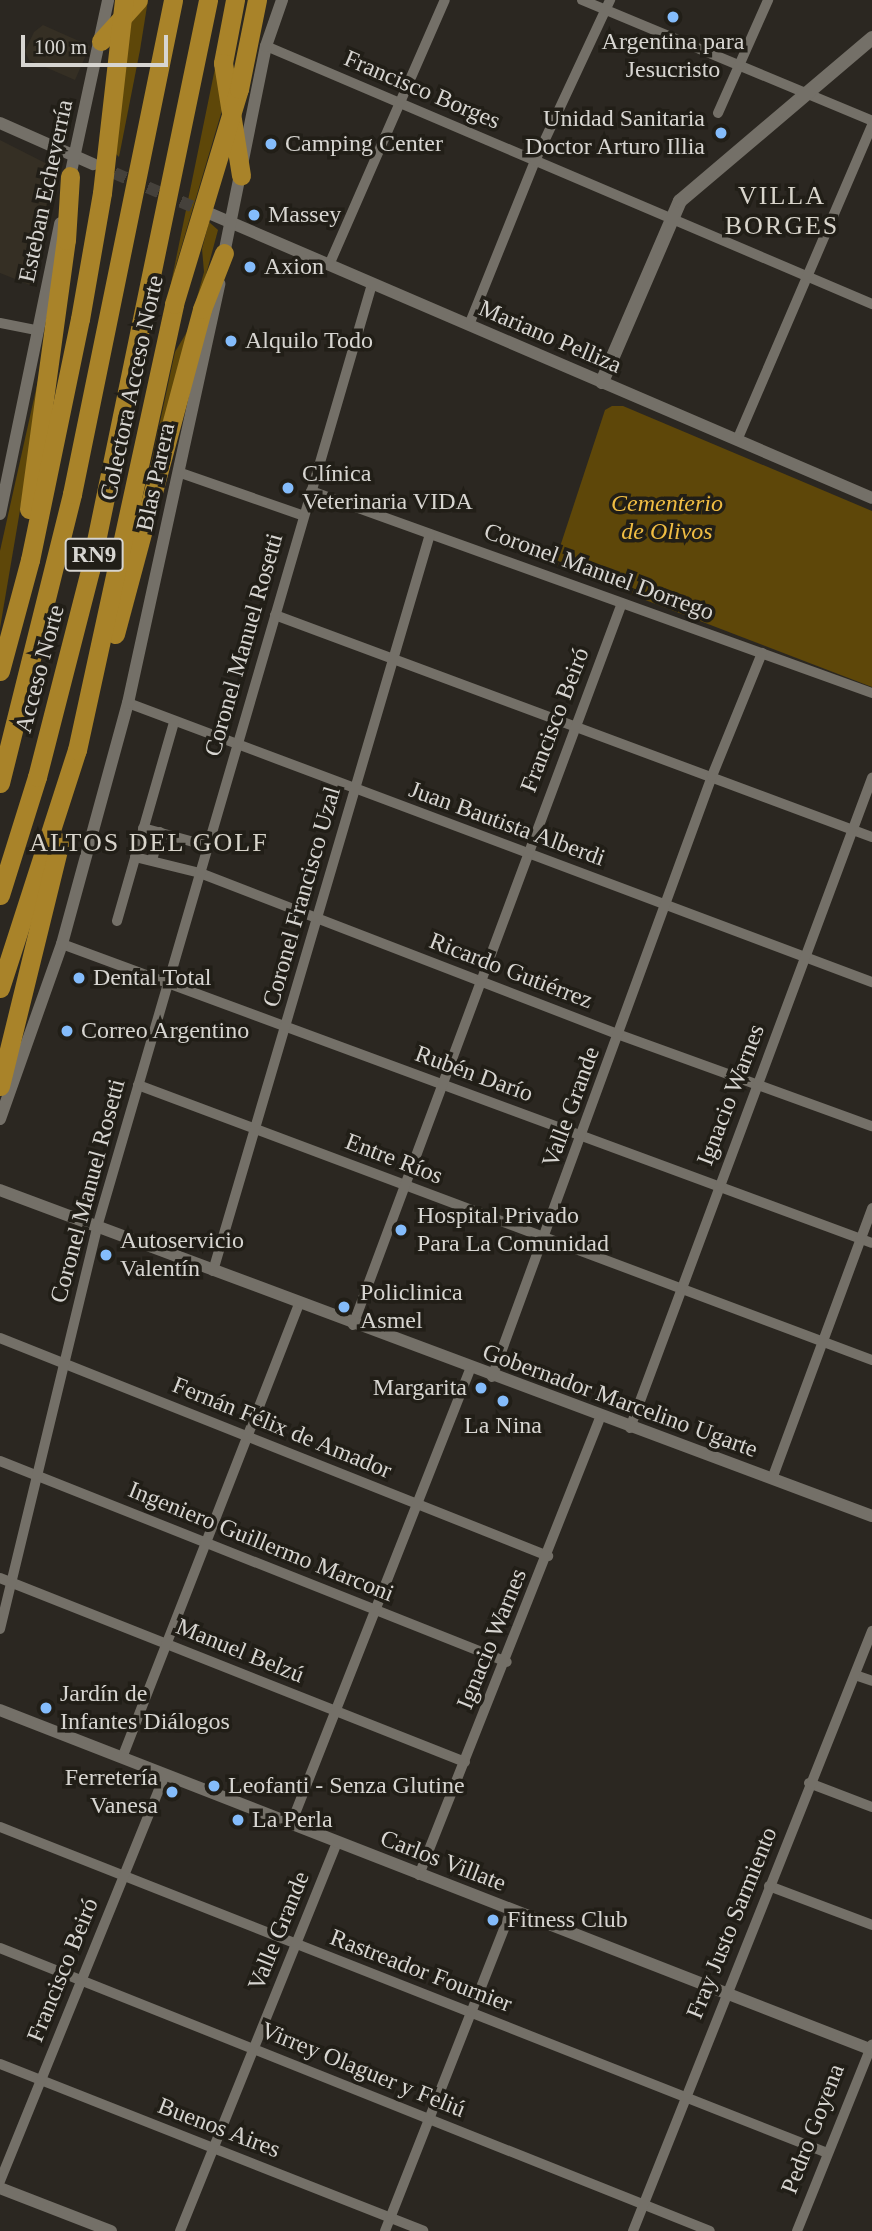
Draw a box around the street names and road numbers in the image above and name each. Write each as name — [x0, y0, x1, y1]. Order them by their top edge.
street label: Francisco Borges — [340, 44, 504, 136]
street label: Esteban Echeverría — [13, 97, 79, 285]
street label: Colectora Acceso Norte — [94, 272, 170, 504]
street label: Mariano Pelliza — [474, 294, 626, 380]
street label: Blas Parera — [130, 420, 182, 534]
street label: Coronel Manuel Dorrego — [480, 517, 718, 627]
street label: Coronel Manuel Rosetti — [198, 530, 290, 760]
road number: RN9 — [64, 536, 124, 575]
street label: Acceso Norte — [9, 602, 71, 736]
street label: Francisco Beiró — [514, 644, 596, 796]
street label: Juan Bautista Alberdi — [404, 775, 610, 873]
street label: Coronel Francisco Uzal — [257, 783, 347, 1011]
street label: Ricardo Gutiérrez — [425, 927, 597, 1015]
street label: Ignacio Warnes — [691, 1020, 771, 1170]
street label: Rubén Darío — [411, 1039, 537, 1109]
street label: Valle Grande — [536, 1043, 606, 1171]
street label: Coronel Manuel Rosetti — [44, 1076, 132, 1306]
street label: Entre Ríos — [341, 1127, 447, 1191]
street label: Gobernador Marcelino Ugarte — [479, 1338, 761, 1464]
street label: Fernán Félix de Amador — [168, 1371, 396, 1485]
street label: Ingeniero Guillermo Marconi — [124, 1475, 398, 1609]
street label: Ignacio Warnes — [451, 1564, 533, 1714]
street label: Manuel Belzú — [172, 1612, 308, 1690]
street label: Fray Justo Sarmiento — [680, 1823, 784, 2023]
street label: Carlos Villate — [376, 1824, 510, 1898]
street label: Valle Grande — [242, 1867, 316, 1995]
street label: Francisco Beiró — [21, 1894, 105, 2046]
street label: Rastreador Fournier — [326, 1923, 516, 2019]
street label: Virrey Olaguer y Feliú — [257, 2016, 469, 2124]
street label: Pedro Goyena — [775, 2060, 851, 2198]
street label: Buenos Aires — [153, 2091, 285, 2165]

